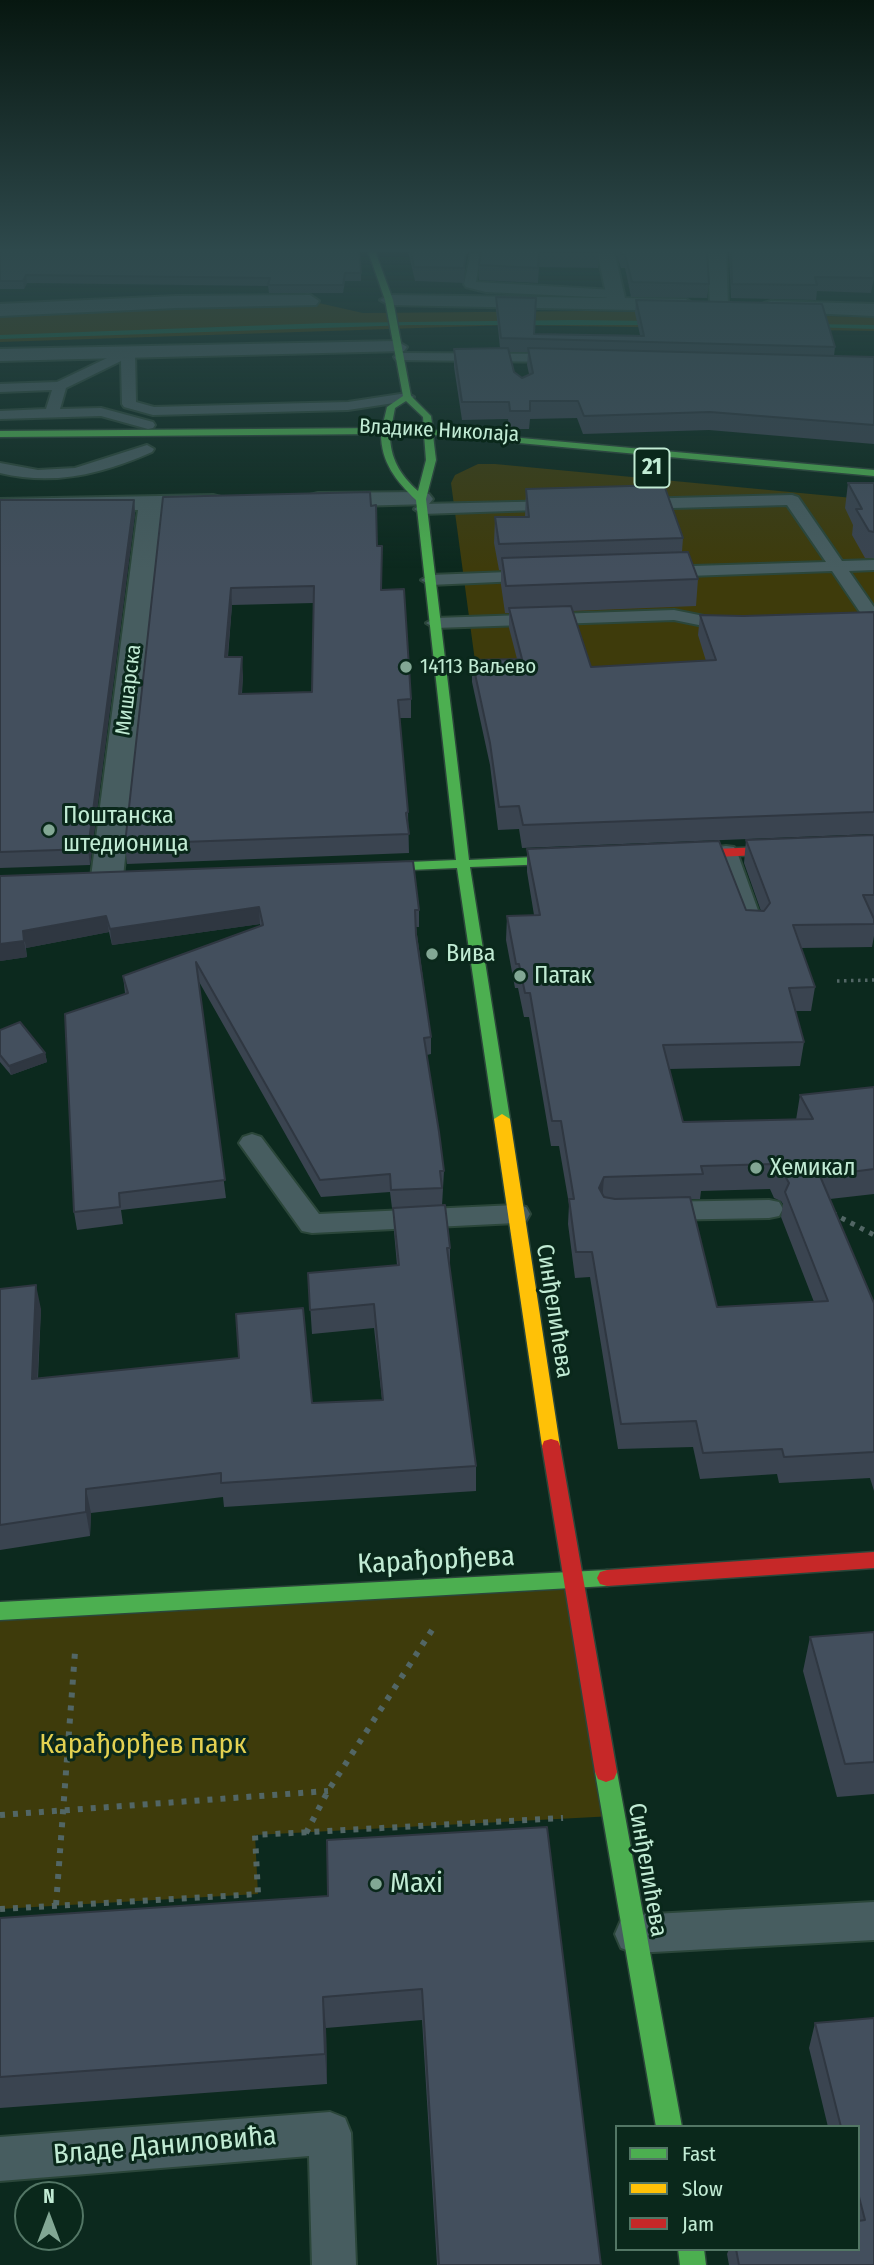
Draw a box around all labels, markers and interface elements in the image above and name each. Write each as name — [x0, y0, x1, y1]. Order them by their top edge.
street label: Владике Николаја — [358, 414, 520, 448]
road number: 21 — [634, 448, 670, 488]
street label: Мишарска — [111, 643, 147, 737]
place label: 14113 Ваљево — [420, 654, 536, 680]
marker: 14113 Ваљево — [398, 659, 414, 675]
place label: Поштанска штедионица — [63, 802, 189, 858]
marker: Поштанска штедионица — [41, 822, 57, 838]
place label: Вива — [446, 940, 496, 968]
marker: Вива — [424, 946, 440, 962]
place label: Патак — [534, 962, 592, 990]
marker: Патак — [512, 968, 528, 984]
place label: Хемикал — [770, 1154, 856, 1182]
marker: Хемикал — [748, 1160, 764, 1176]
street label: Синђелићева — [529, 1242, 579, 1380]
street label: Карађорђева — [356, 1540, 516, 1582]
park label: Карађорђев парк — [39, 1728, 247, 1762]
street label: Синђелићева — [621, 1801, 673, 1939]
place label: Maxi — [390, 1867, 443, 1901]
marker: Maxi — [368, 1876, 384, 1892]
street label: Владе Даниловића — [52, 2120, 278, 2172]
legend — [615, 2125, 860, 2251]
text: Fast — [682, 2141, 716, 2167]
text: Slow — [682, 2176, 723, 2202]
north arrow — [14, 2181, 84, 2251]
text: N — [43, 2185, 55, 2208]
text: Jam — [682, 2211, 714, 2237]

